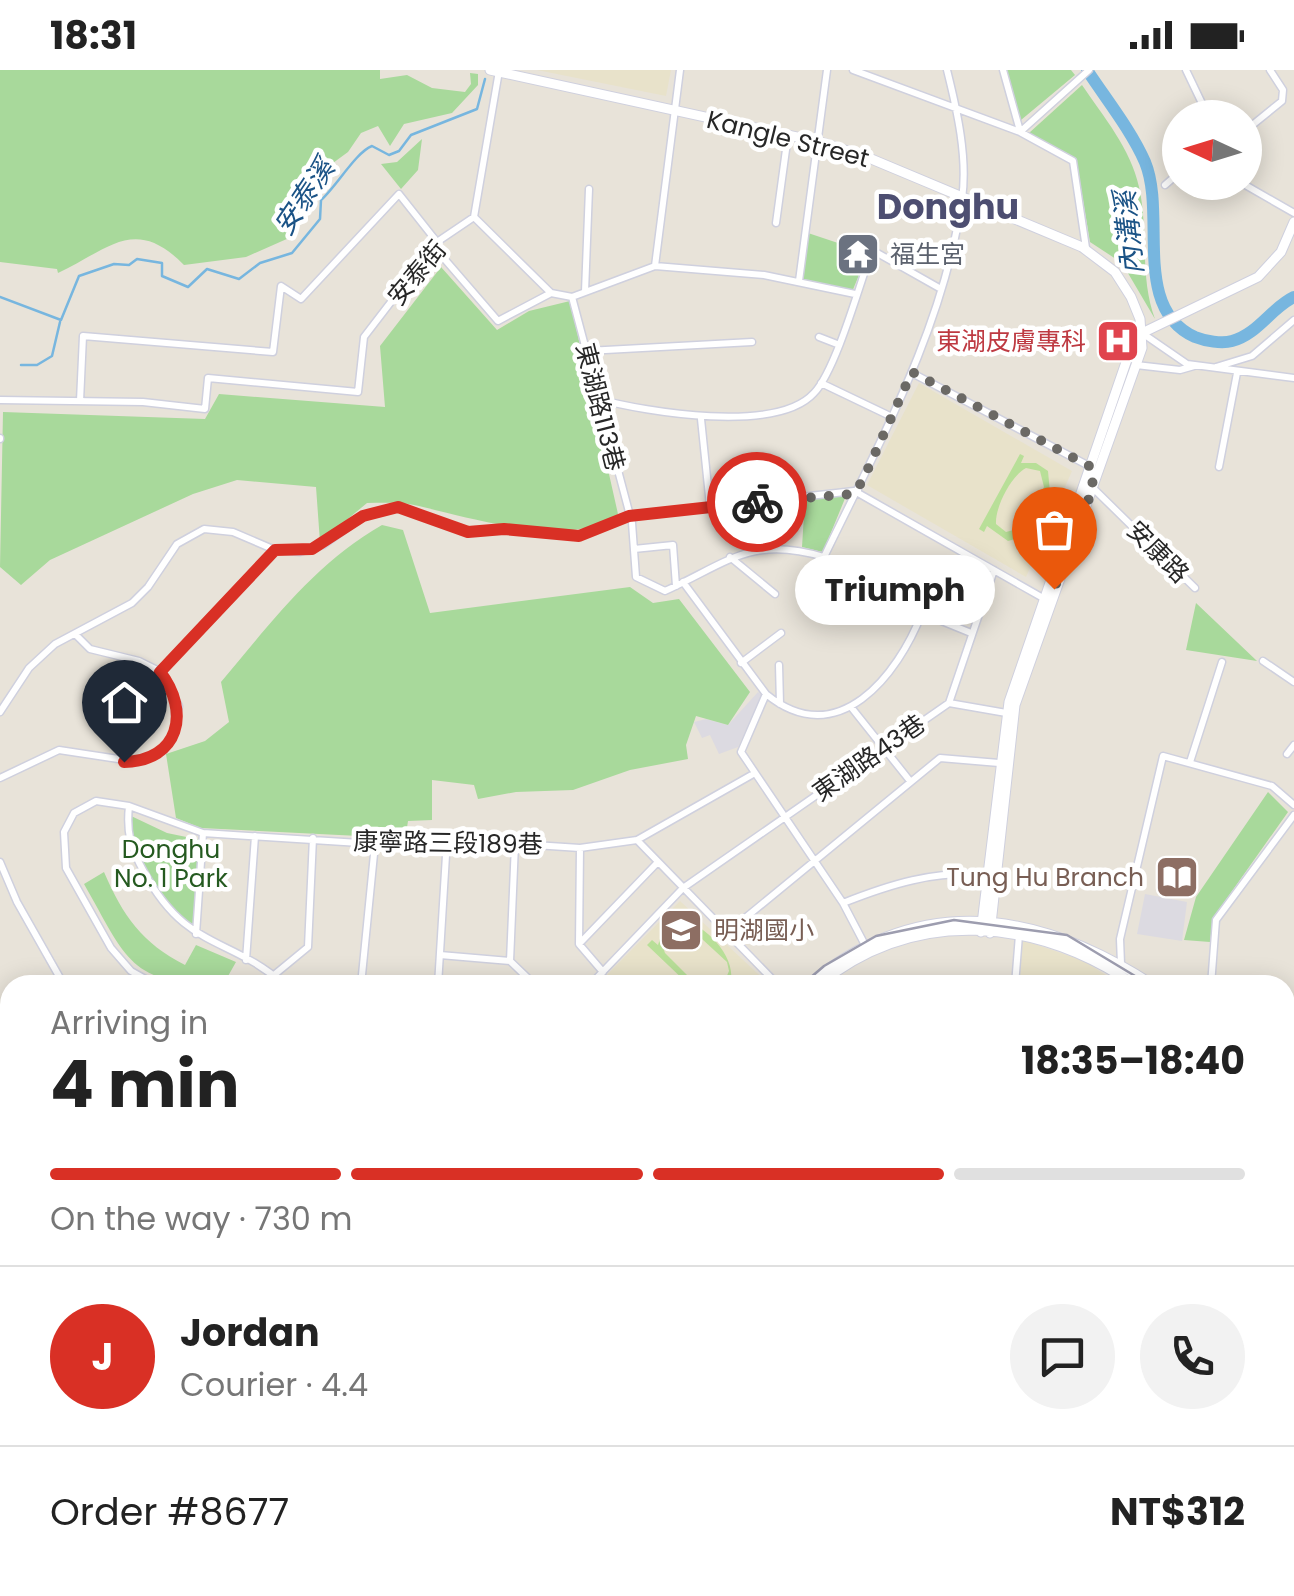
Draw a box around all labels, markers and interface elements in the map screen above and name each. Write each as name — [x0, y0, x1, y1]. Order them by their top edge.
text: 18:31 — [50, 9, 137, 62]
north arrow — [1162, 100, 1262, 200]
map controls — [1162, 100, 1262, 200]
street label: Kangle Street — [703, 102, 873, 176]
water label: 安泰溪 — [264, 148, 346, 243]
district label: Donghu — [877, 182, 1019, 231]
water label: 內溝溪 — [1105, 185, 1153, 277]
temple icon: 福生宮 — [835, 231, 881, 277]
street label: 安泰街 — [379, 233, 455, 313]
place label: 福生宮 — [890, 237, 965, 272]
hospital icon: 東湖皮膚專科 — [1095, 318, 1141, 364]
place label: 東湖皮膚專科 — [936, 324, 1086, 359]
street label: 東湖路113巷 — [567, 339, 633, 475]
courier — [707, 452, 807, 552]
icon: bike — [730, 475, 785, 530]
pin — [1012, 487, 1097, 590]
icon: bag — [1027, 502, 1082, 557]
street label: 安康路 — [1119, 513, 1197, 591]
callout: Triumph — [794, 554, 994, 624]
text: Triumph — [825, 567, 965, 612]
pin — [82, 660, 167, 763]
icon: home — [97, 675, 152, 730]
street label: 東湖路43巷 — [806, 706, 932, 810]
street label: 康寧路三段189巷 — [353, 824, 543, 862]
park label: Donghu No. 1 Park — [114, 832, 228, 896]
library icon: Tung Hu Branch — [1154, 854, 1200, 900]
place label: Tung Hu Branch — [946, 860, 1144, 895]
school or university icon: 明湖國小 — [658, 907, 704, 953]
place label: 明湖國小 — [714, 913, 814, 948]
text: Arriving in — [50, 1000, 208, 1045]
text: 18:35–18:40 — [1021, 1034, 1245, 1087]
text: 4 min — [50, 1039, 240, 1130]
text: On the way · 730 m — [50, 1196, 352, 1241]
button: chat — [1010, 1304, 1115, 1409]
button: phone — [1140, 1304, 1245, 1409]
text: Jordan — [180, 1306, 320, 1359]
text: J — [92, 1330, 113, 1383]
text: Courier · 4.4 — [180, 1362, 368, 1407]
text: Order #8677 — [50, 1485, 289, 1538]
text: NT$312 — [1110, 1485, 1245, 1538]

